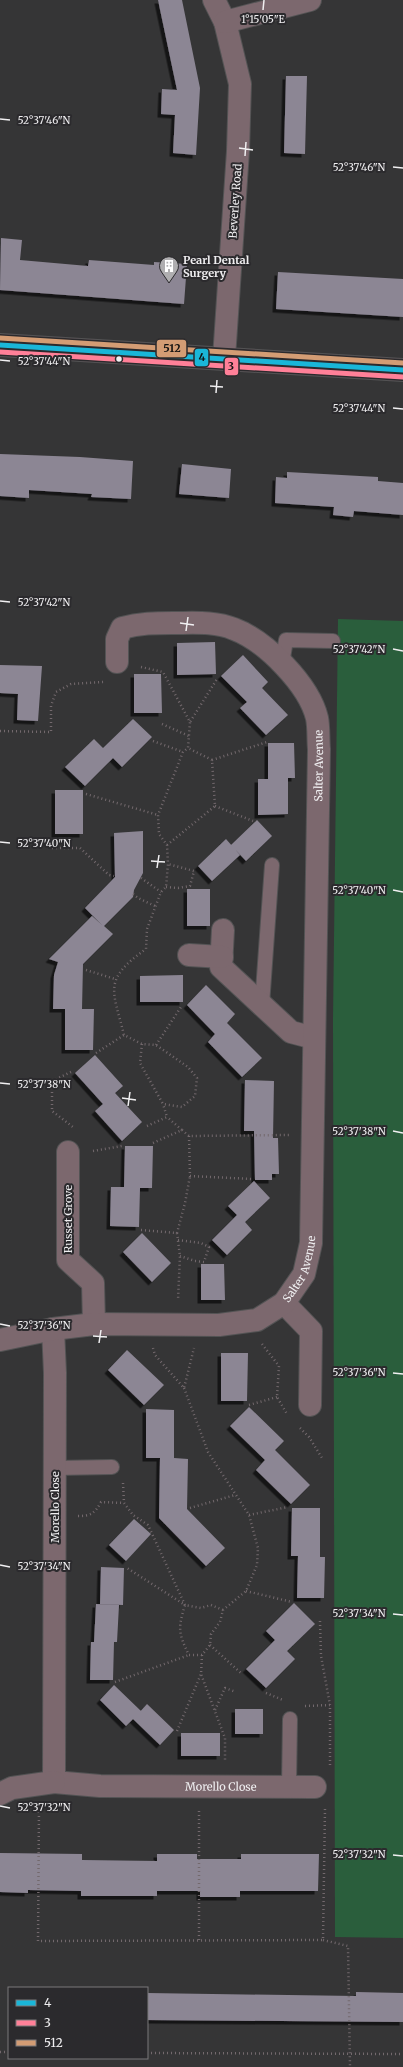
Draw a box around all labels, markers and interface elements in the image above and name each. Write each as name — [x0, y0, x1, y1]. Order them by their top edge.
text: 1°15'05"E — [241, 13, 286, 26]
text: 52°37'46"N — [18, 114, 71, 127]
text: 52°37'46"N — [333, 161, 386, 174]
street label: Beverley Road — [225, 163, 245, 239]
place label: Pearl Dental Surgery — [183, 253, 250, 280]
building icon: Pearl Dental Surgery — [158, 255, 180, 283]
line badge: 512 — [156, 339, 187, 358]
text: 512 — [163, 341, 181, 355]
line badge: 4 — [194, 348, 209, 367]
text: 4 — [199, 350, 206, 364]
unlabelled marker — [114, 354, 124, 364]
text: 52°37'44"N — [18, 355, 70, 368]
line badge: 3 — [224, 357, 239, 376]
text: 3 — [228, 359, 234, 373]
text: 52°37'44"N — [333, 402, 385, 415]
text: 52°37'42"N — [18, 596, 70, 609]
text: 52°37'42"N — [333, 643, 385, 656]
street label: Salter Avenue — [311, 729, 326, 802]
text: 52°37'40"N — [17, 837, 71, 850]
text: 52°37'40"N — [332, 884, 386, 897]
text: 52°37'38"N — [17, 1078, 71, 1091]
text: 52°37'38"N — [332, 1125, 386, 1138]
street label: Russet Grove — [61, 1184, 75, 1253]
street label: Salter Avenue — [280, 1235, 318, 1305]
text: 52°37'36"N — [17, 1319, 71, 1332]
text: 52°37'36"N — [332, 1366, 386, 1379]
street label: Morello Close — [48, 1471, 62, 1543]
text: 52°37'34"N — [18, 1560, 71, 1573]
text: 52°37'34"N — [333, 1607, 386, 1620]
street label: Morello Close — [185, 1779, 257, 1794]
text: 52°37'32"N — [17, 1801, 71, 1814]
text: 52°37'32"N — [332, 1848, 386, 1861]
legend — [8, 1987, 148, 2059]
text: 4 — [44, 1995, 52, 2010]
text: 3 — [44, 2015, 51, 2030]
text: 512 — [44, 2035, 63, 2050]

